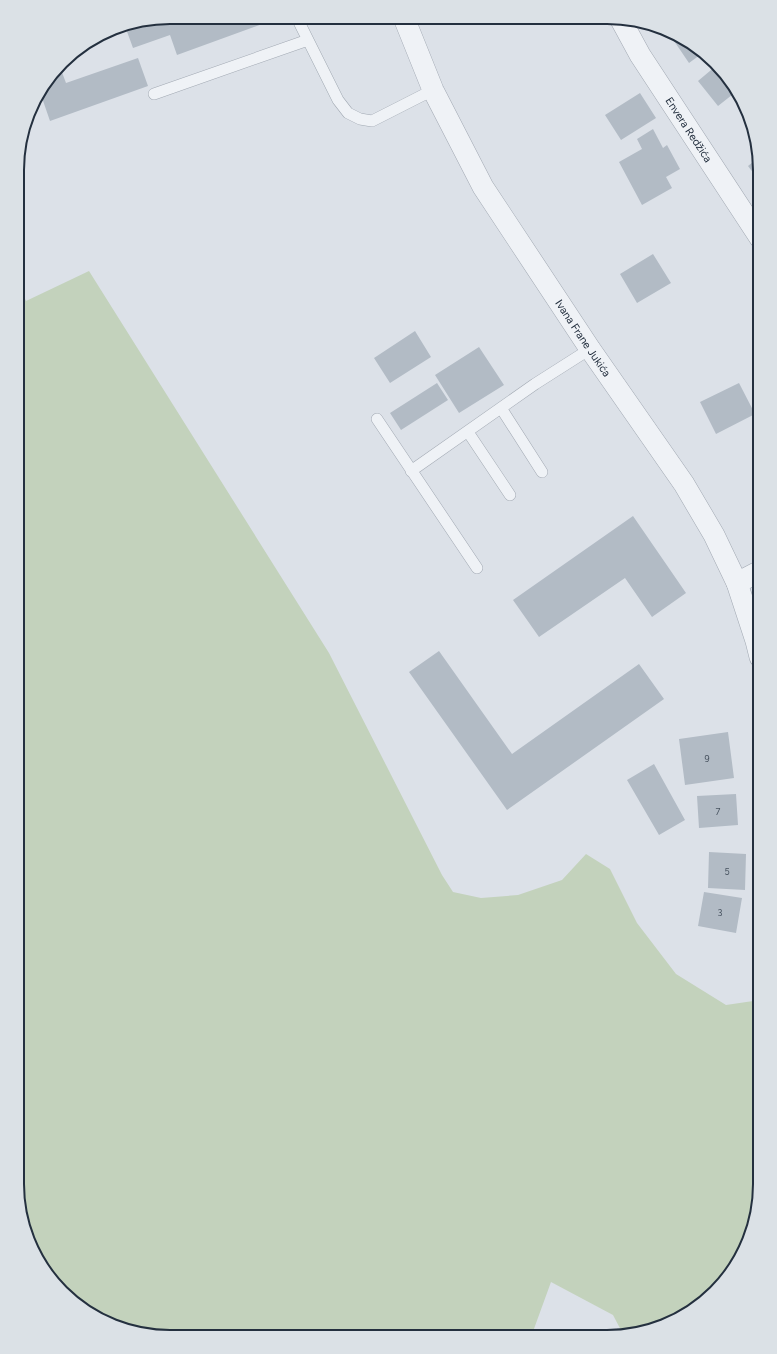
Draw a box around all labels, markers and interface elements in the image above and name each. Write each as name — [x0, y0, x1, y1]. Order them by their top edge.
street label: Envera Redžića — [663, 95, 715, 165]
street label: Ivana Frane Jukića — [553, 297, 614, 379]
house number: 9 — [704, 753, 710, 764]
house number: 7 — [716, 806, 721, 817]
house number: 5 — [724, 866, 730, 877]
house number: 3 — [718, 907, 723, 918]

